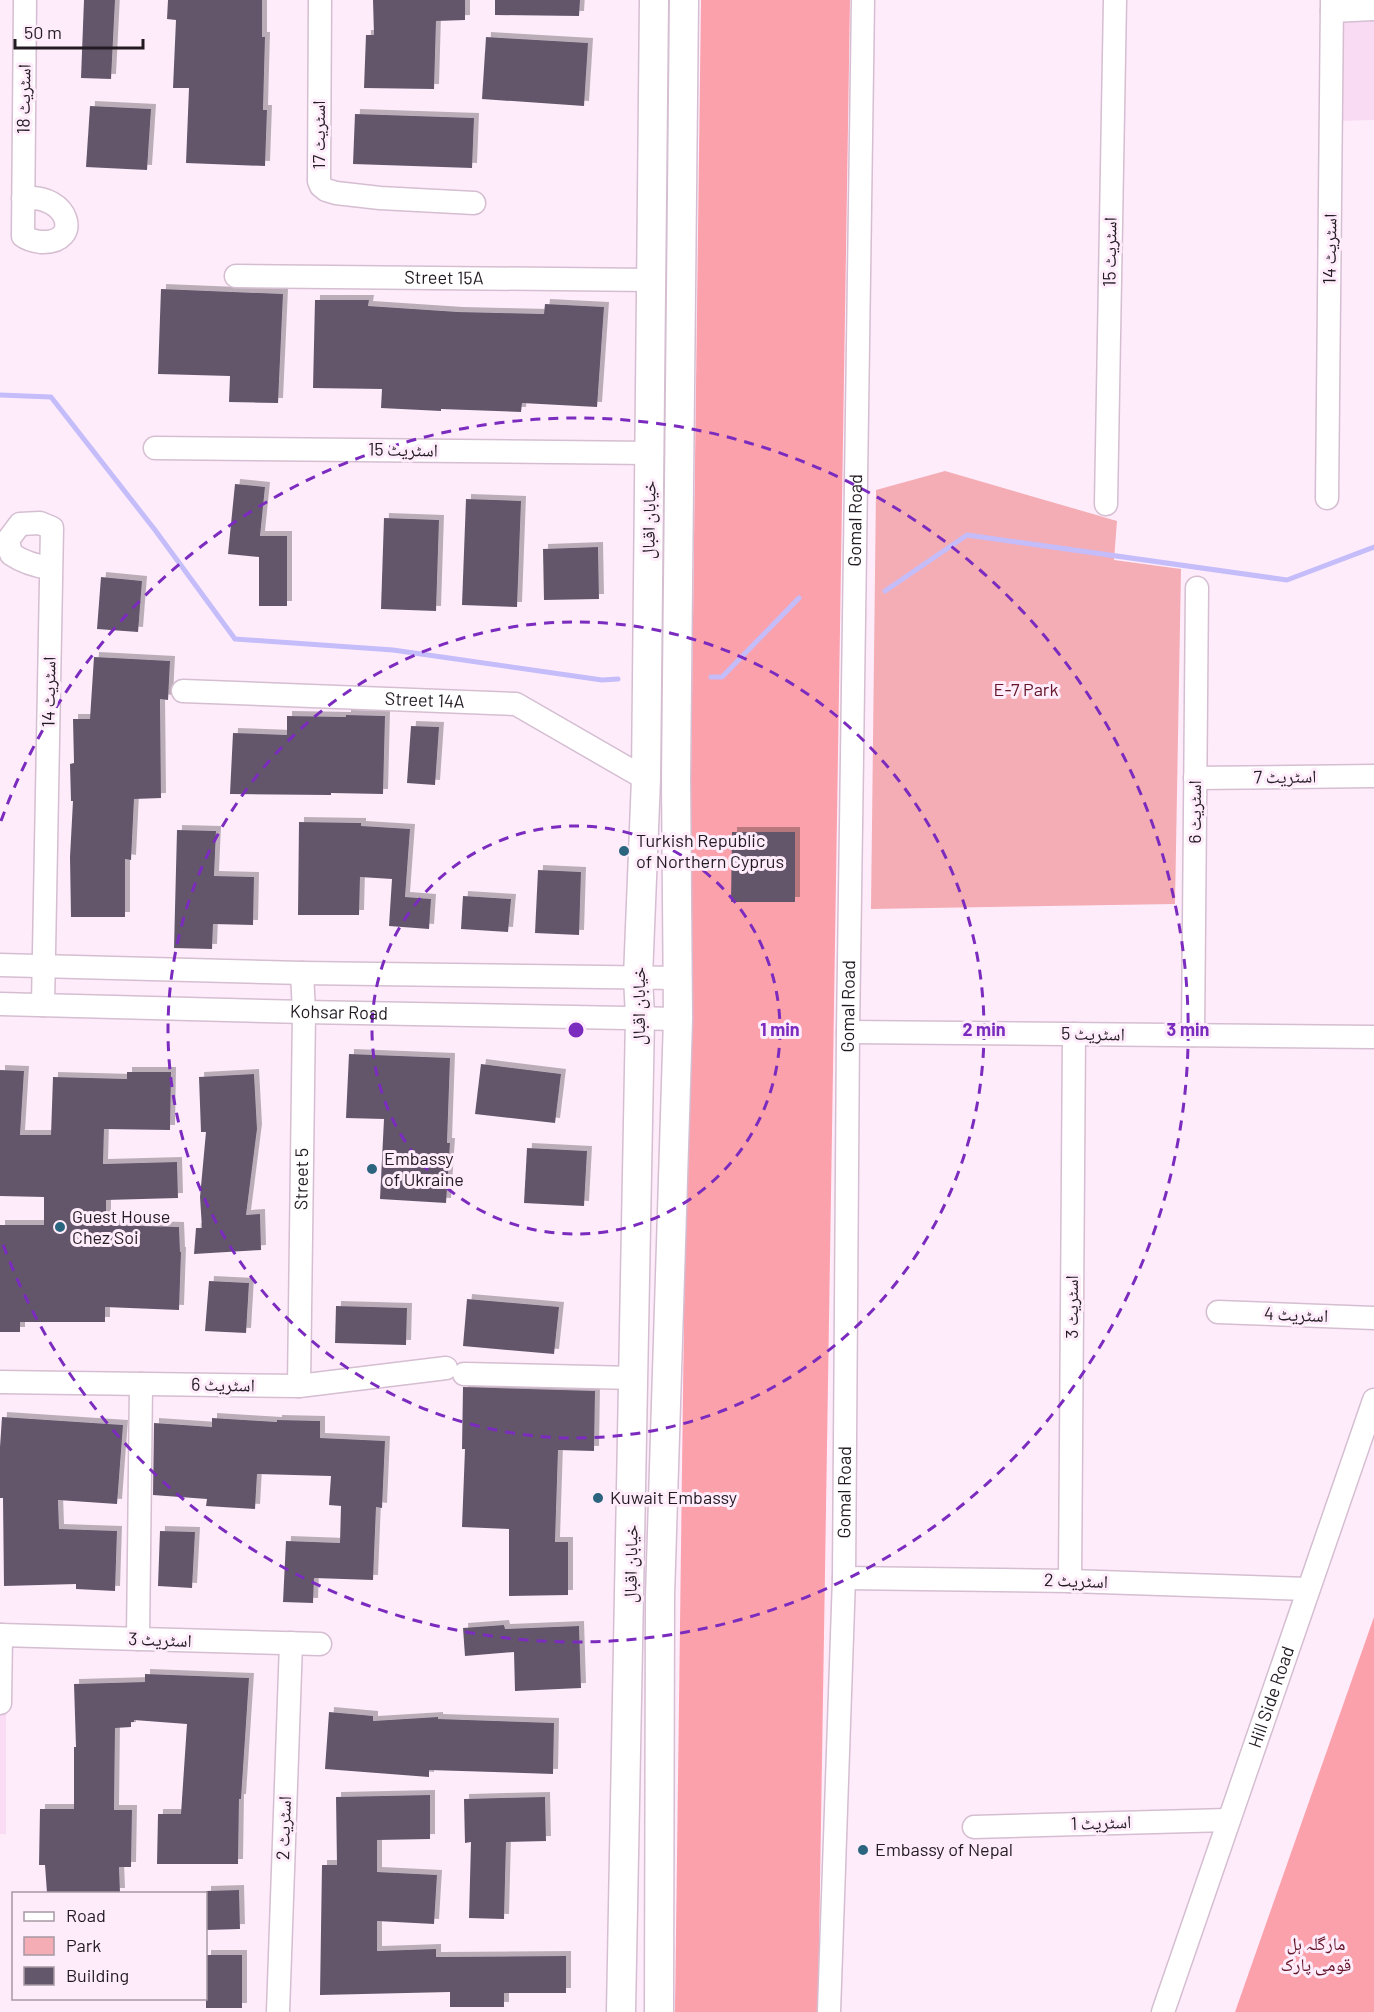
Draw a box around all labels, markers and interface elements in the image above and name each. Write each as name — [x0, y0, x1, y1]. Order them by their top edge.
scale bar — [15, 12, 142, 50]
text: 50 m — [24, 21, 62, 43]
street label: اسٹریٹ 18 — [11, 64, 35, 134]
street label: اسٹریٹ 17 — [307, 100, 329, 170]
street label: اسٹریٹ 14 — [1317, 213, 1341, 284]
street label: اسٹریٹ 15 — [1097, 217, 1121, 287]
street label: Street 15A — [404, 266, 484, 288]
street label: اسٹریٹ 15 — [368, 437, 438, 461]
street label: Gomal Road — [843, 474, 866, 567]
street label: خیابان اقبال — [636, 481, 661, 559]
street label: اسٹریٹ 14 — [36, 656, 60, 727]
park label: E-7 Park — [994, 678, 1058, 700]
street label: Street 14A — [384, 687, 465, 712]
street label: اسٹریٹ 7 — [1253, 764, 1317, 788]
street label: اسٹریٹ 6 — [1183, 780, 1205, 844]
place label: Turkish Republic of Northern Cyprus — [636, 829, 784, 872]
marker: Turkish Republic of Northern Cyprus — [617, 844, 631, 858]
street label: Gomal Road — [836, 960, 859, 1053]
street label: خیابان اقبال — [627, 967, 650, 1045]
street label: Kohsar Road — [290, 1000, 388, 1024]
text: 1 min — [760, 1018, 800, 1040]
text: 2 min — [962, 1018, 1006, 1040]
text: 3 min — [1167, 1018, 1209, 1040]
centre of rings — [566, 1020, 586, 1040]
street label: اسٹریٹ 5 — [1061, 1021, 1125, 1045]
place label: Embassy of Ukraine — [384, 1147, 464, 1190]
street label: Street 5 — [289, 1148, 312, 1210]
marker: Embassy of Ukraine — [365, 1162, 379, 1176]
place label: Guest House Chez Soi — [72, 1205, 170, 1248]
marker: Guest House Chez Soi — [53, 1220, 67, 1234]
street label: اسٹریٹ 3 — [1060, 1275, 1082, 1339]
street label: اسٹریٹ 4 — [1264, 1302, 1329, 1326]
street label: اسٹریٹ 6 — [191, 1372, 255, 1396]
street label: Gomal Road — [832, 1446, 855, 1539]
place label: Kuwait Embassy — [610, 1486, 737, 1508]
marker: Kuwait Embassy — [591, 1491, 605, 1505]
street label: خیابان اقبال — [618, 1525, 643, 1603]
street label: اسٹریٹ 2 — [1044, 1568, 1108, 1592]
street label: اسٹریٹ 3 — [128, 1627, 192, 1651]
street label: Hill Side Road — [1243, 1643, 1298, 1751]
street label: اسٹریٹ 2 — [271, 1796, 295, 1860]
street label: اسٹریٹ 1 — [1070, 1810, 1132, 1834]
place label: Embassy of Nepal — [875, 1838, 1013, 1860]
marker: Embassy of Nepal — [856, 1843, 870, 1857]
legend — [12, 1892, 207, 2000]
text: Road — [66, 1904, 106, 1926]
park label: مارگلہ ہل قومی پارک — [1281, 1932, 1351, 1976]
text: Park — [66, 1934, 101, 1956]
text: Building — [66, 1964, 129, 1986]

